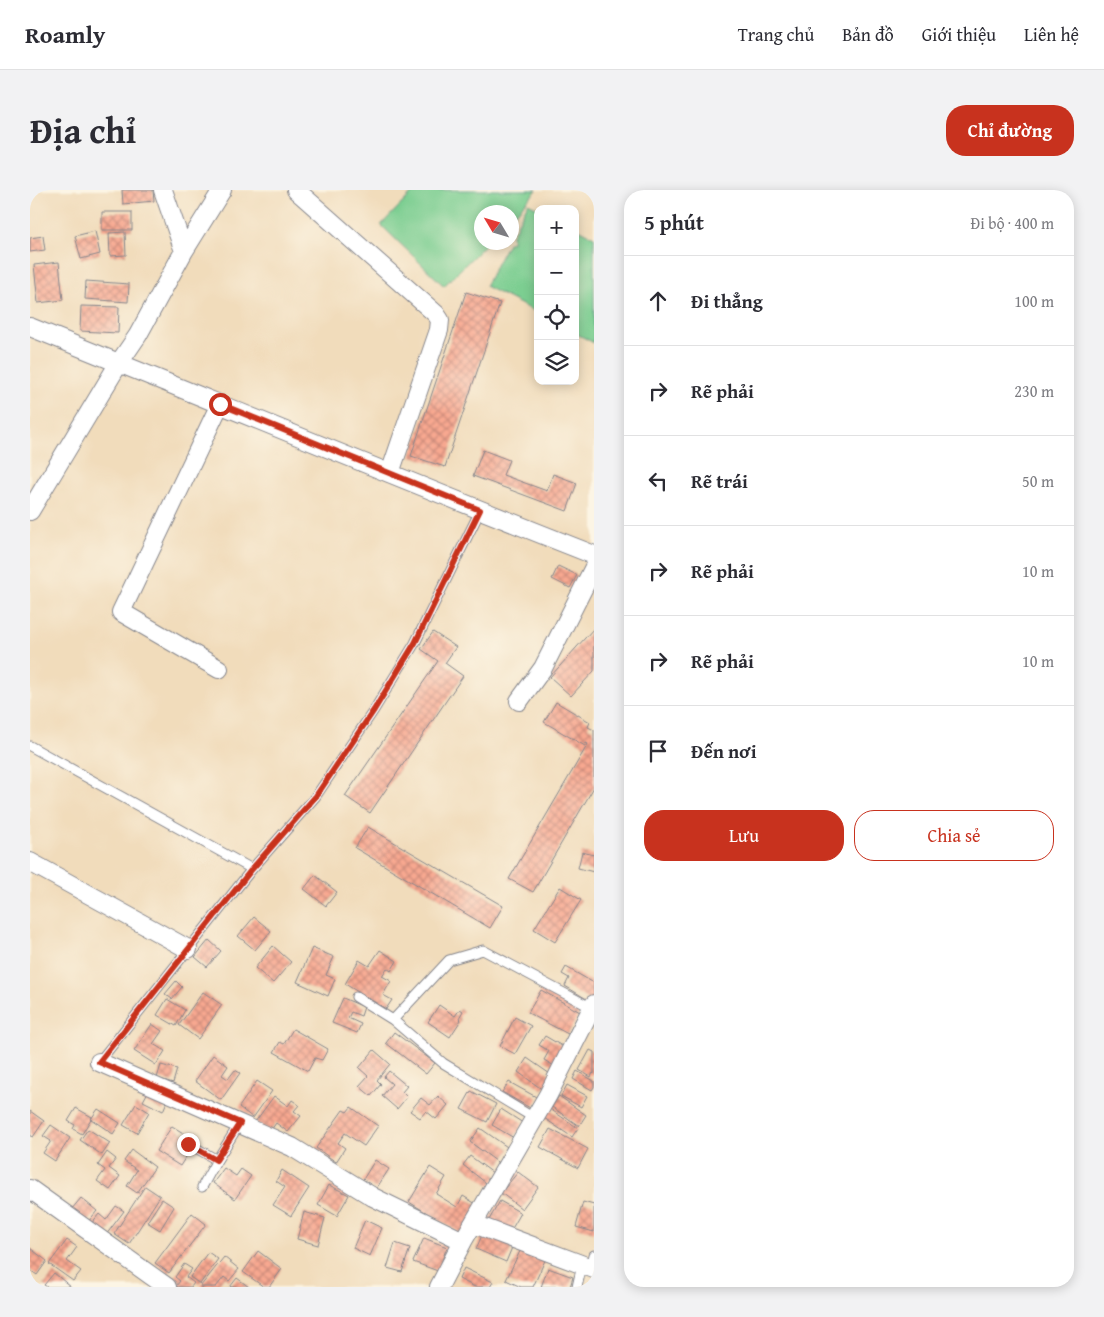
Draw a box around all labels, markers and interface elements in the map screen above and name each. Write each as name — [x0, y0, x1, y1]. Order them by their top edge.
text: Roamly — [25, 17, 105, 52]
text: Trang chủ — [738, 21, 814, 48]
text: Bản đồ — [842, 21, 894, 48]
text: Giới thiệu — [922, 21, 996, 48]
text: Liên hệ — [1024, 21, 1079, 48]
text: Địa chỉ — [30, 105, 136, 156]
button: Chỉ đường — [946, 105, 1074, 156]
north arrow — [474, 205, 519, 250]
map controls — [534, 205, 579, 385]
button: + — [534, 205, 579, 250]
text: 5 phút — [644, 207, 704, 238]
text: Đi bộ · 400 m — [970, 211, 1054, 235]
button: − — [534, 250, 579, 295]
icon: ahead — [644, 287, 672, 315]
text: Đi thẳng — [691, 287, 763, 315]
text: 100 m — [1014, 289, 1054, 313]
button: locate — [534, 295, 579, 340]
button: layers — [534, 340, 579, 385]
icon: right — [644, 377, 672, 405]
text: Rẽ phải — [691, 377, 754, 405]
text: 230 m — [1014, 379, 1054, 403]
route start — [209, 393, 232, 416]
icon: left — [644, 467, 672, 495]
text: Rẽ trái — [691, 467, 748, 495]
text: 50 m — [1022, 469, 1054, 493]
icon: right — [644, 557, 672, 585]
text: Rẽ phải — [691, 557, 754, 585]
text: 10 m — [1022, 559, 1054, 583]
icon: right — [644, 647, 672, 675]
text: Rẽ phải — [691, 647, 754, 675]
text: 10 m — [1022, 649, 1054, 673]
icon: arrive — [644, 737, 672, 765]
text: Đến nơi — [691, 737, 757, 765]
button: Lưu — [644, 810, 844, 861]
button: Chia sẻ — [854, 810, 1054, 861]
route end — [177, 1133, 200, 1156]

